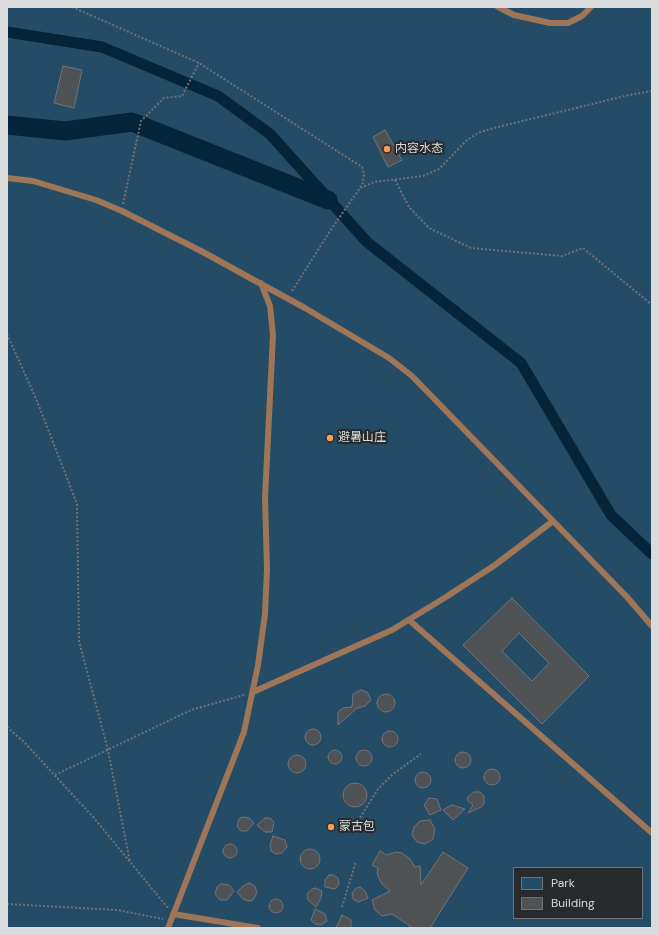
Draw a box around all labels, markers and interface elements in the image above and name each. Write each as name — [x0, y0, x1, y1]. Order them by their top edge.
place label: 内容水态 — [395, 142, 443, 156]
marker: 内容水态 — [382, 144, 392, 154]
place label: 避暑山庄 — [338, 431, 386, 445]
marker: 避暑山庄 — [325, 433, 335, 443]
place label: 蒙古包 — [339, 820, 375, 834]
marker: 蒙古包 — [326, 822, 336, 832]
legend — [513, 867, 643, 919]
text: Park — [551, 875, 575, 891]
text: Building — [551, 895, 595, 911]

